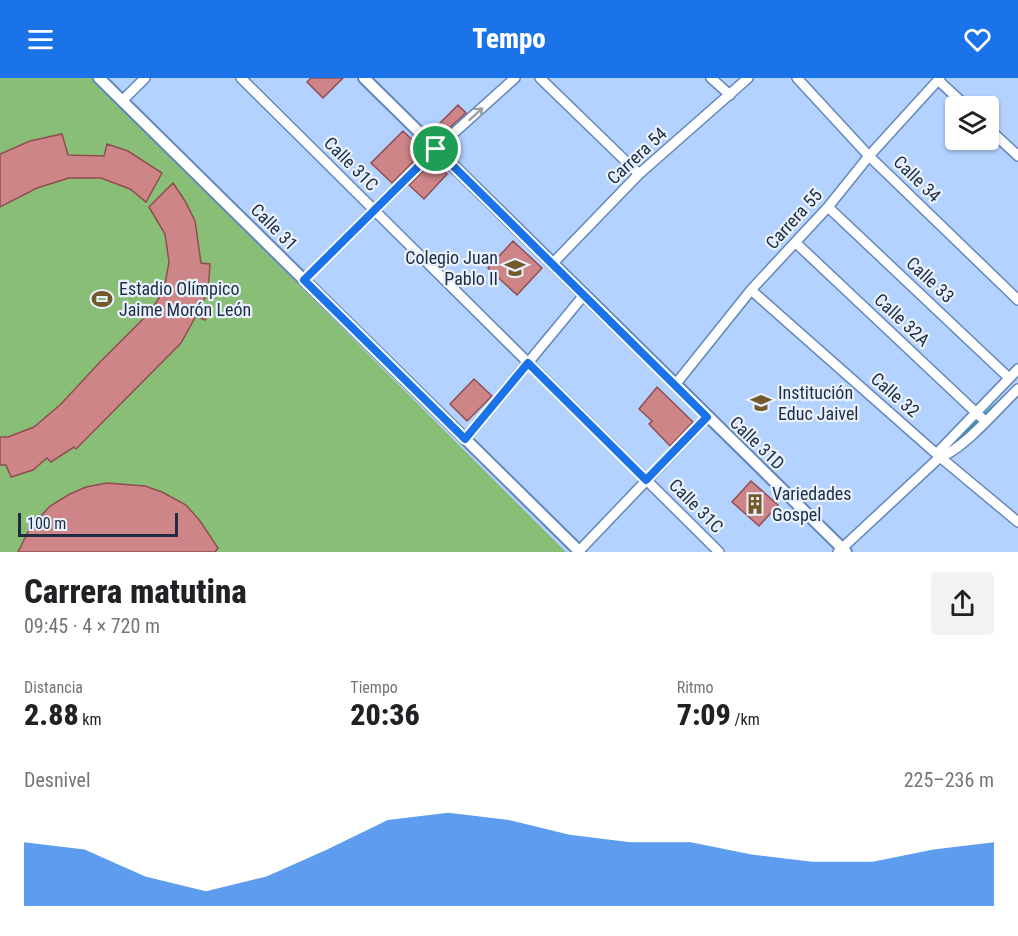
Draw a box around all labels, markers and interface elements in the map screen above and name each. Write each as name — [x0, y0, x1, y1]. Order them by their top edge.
icon: menu — [24, 23, 57, 56]
text: Tempo — [472, 23, 546, 55]
icon: heart — [961, 23, 994, 56]
map controls — [945, 96, 999, 150]
button: layers — [945, 96, 999, 150]
one-way arrow — [468, 107, 483, 121]
pin — [410, 123, 461, 174]
street label: Carrera 54 — [603, 123, 671, 188]
street label: Calle 31C — [320, 132, 383, 195]
icon: arrive — [419, 132, 452, 165]
street label: Calle 34 — [889, 151, 945, 206]
street label: Carrera 55 — [761, 184, 826, 253]
street label: Calle 31 — [247, 199, 302, 254]
place label: Colegio Juan Pablo II — [405, 247, 498, 289]
street label: Calle 33 — [902, 252, 959, 307]
school or university icon: Colegio Juan Pablo II — [503, 256, 527, 280]
place label: Estadio Olímpico Jaime Morón León — [119, 278, 251, 320]
sports icon: Estadio Olímpico Jaime Morón León — [90, 287, 114, 311]
street label: Calle 32A — [870, 289, 935, 351]
street label: Calle 32 — [867, 368, 924, 421]
place label: Institución Educ Jaivel — [778, 382, 858, 424]
school or university icon: Institución Educ Jaivel — [749, 391, 773, 415]
street label: Calle 31D — [726, 412, 789, 474]
street label: Calle 31C — [665, 474, 728, 537]
place label: Variedades Gospel — [772, 483, 852, 525]
building icon: Variedades Gospel — [743, 492, 767, 516]
scale bar — [18, 510, 178, 538]
text: 100 m — [27, 514, 66, 533]
text: Carrera matutina — [24, 572, 247, 611]
button: share — [931, 572, 994, 635]
text: 09:45 · 4 × 720 m — [24, 614, 160, 638]
text: Distancia — [24, 678, 83, 697]
text: Tiempo — [350, 678, 398, 697]
text: Ritmo — [677, 678, 714, 697]
text: 2.88 — [24, 697, 79, 732]
text: 20:36 — [350, 697, 420, 732]
text: 7:09 — [677, 697, 731, 732]
text: km — [79, 710, 102, 729]
text: /km — [731, 710, 760, 729]
text: Desnivel — [24, 768, 91, 792]
text: 225–236 m — [904, 768, 994, 792]

